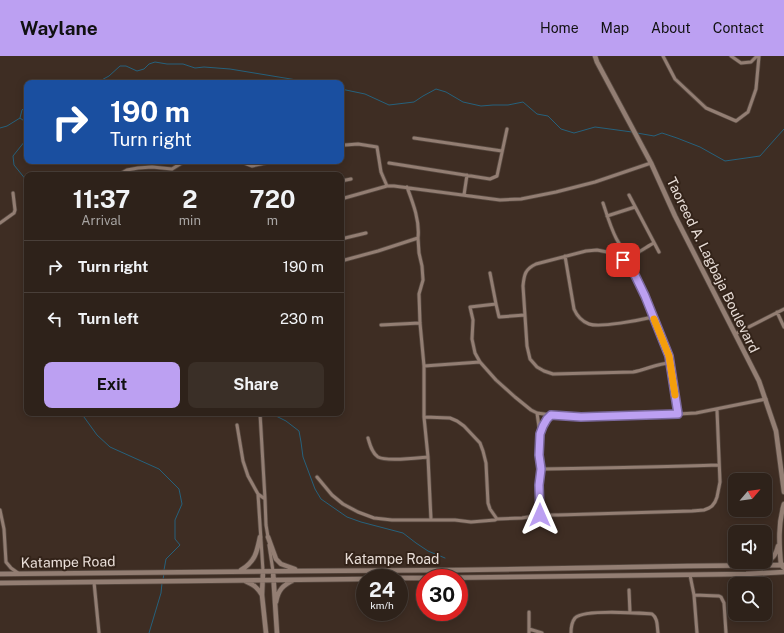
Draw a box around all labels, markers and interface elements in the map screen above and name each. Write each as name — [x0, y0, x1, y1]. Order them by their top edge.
text: Waylane — [20, 17, 98, 39]
text: Home — [540, 20, 579, 36]
text: Map — [601, 20, 629, 36]
text: About — [651, 20, 691, 36]
text: Contact — [713, 20, 764, 36]
text: 190 m — [110, 95, 190, 128]
icon: right — [44, 96, 96, 148]
text: Turn right — [110, 129, 192, 150]
street label: Taoreed A. Lagbaja Boulevard — [663, 175, 763, 355]
text: 11:37 — [73, 185, 130, 213]
text: 2 — [182, 185, 198, 213]
text: 720 — [250, 185, 295, 213]
text: Arrival — [81, 213, 122, 228]
text: min — [179, 213, 201, 228]
text: m — [267, 213, 278, 228]
pin — [606, 243, 640, 277]
icon: arrive — [612, 249, 634, 271]
icon: right — [44, 256, 66, 278]
text: Turn right — [78, 258, 148, 275]
text: 190 m — [283, 258, 324, 275]
icon: left — [44, 308, 66, 330]
text: Turn left — [78, 310, 139, 327]
text: 230 m — [280, 310, 324, 327]
button: Exit — [44, 362, 180, 408]
button: Share — [188, 362, 324, 408]
north arrow — [728, 473, 772, 517]
map controls — [728, 473, 772, 621]
position arrow — [519, 494, 561, 536]
button: sound — [728, 525, 772, 569]
street label: Katampe Road — [345, 551, 439, 567]
street label: Katampe Road — [20, 553, 116, 571]
speed limit sign: 30 — [416, 569, 468, 621]
button: search — [728, 577, 772, 621]
text: 24 — [369, 578, 395, 602]
text: km/h — [370, 599, 394, 611]

